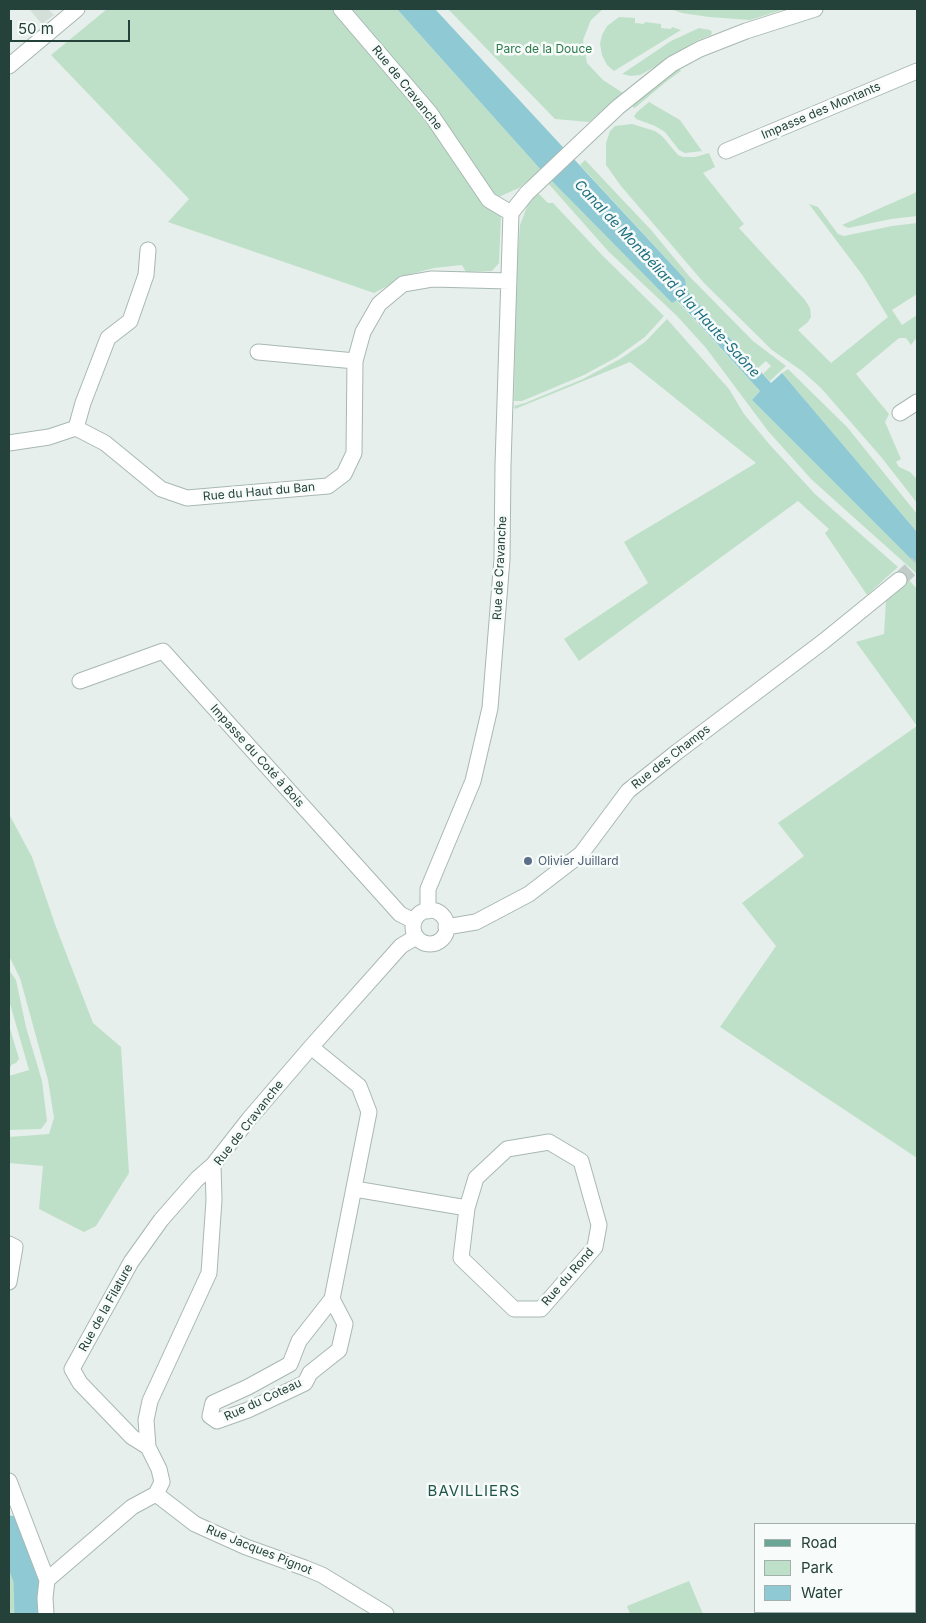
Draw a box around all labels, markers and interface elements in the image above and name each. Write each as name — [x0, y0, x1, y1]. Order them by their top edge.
scale bar — [12, 10, 132, 42]
text: 50 m — [18, 19, 54, 38]
park label: Parc de la Douce — [496, 42, 592, 56]
street label: Rue de Cravanche — [369, 43, 445, 133]
street label: Impasse des Montants — [759, 79, 883, 143]
water label: Canal de Montbéliard à la Haute-Saône — [571, 177, 763, 381]
street label: Rue du Haut du Ban — [202, 480, 316, 504]
street label: Rue de Cravanche — [490, 516, 510, 620]
street label: Impasse du Coté à Bois — [207, 702, 307, 810]
street label: Rue des Champs — [629, 722, 713, 792]
place label: Olivier Juillard — [538, 854, 619, 868]
marker: Olivier Juillard — [522, 855, 534, 867]
street label: Rue de Cravanche — [211, 1078, 287, 1168]
street label: Rue du Rond — [539, 1245, 597, 1309]
street label: Rue de la Filature — [76, 1262, 136, 1354]
street label: Rue du Coteau — [222, 1376, 304, 1424]
district label: BAVILLIERS — [426, 1482, 522, 1500]
street label: Rue Jacques Pignot — [204, 1522, 314, 1578]
legend — [754, 1523, 916, 1613]
text: Road — [801, 1533, 837, 1552]
text: Park — [801, 1558, 833, 1577]
text: Water — [801, 1583, 843, 1602]

